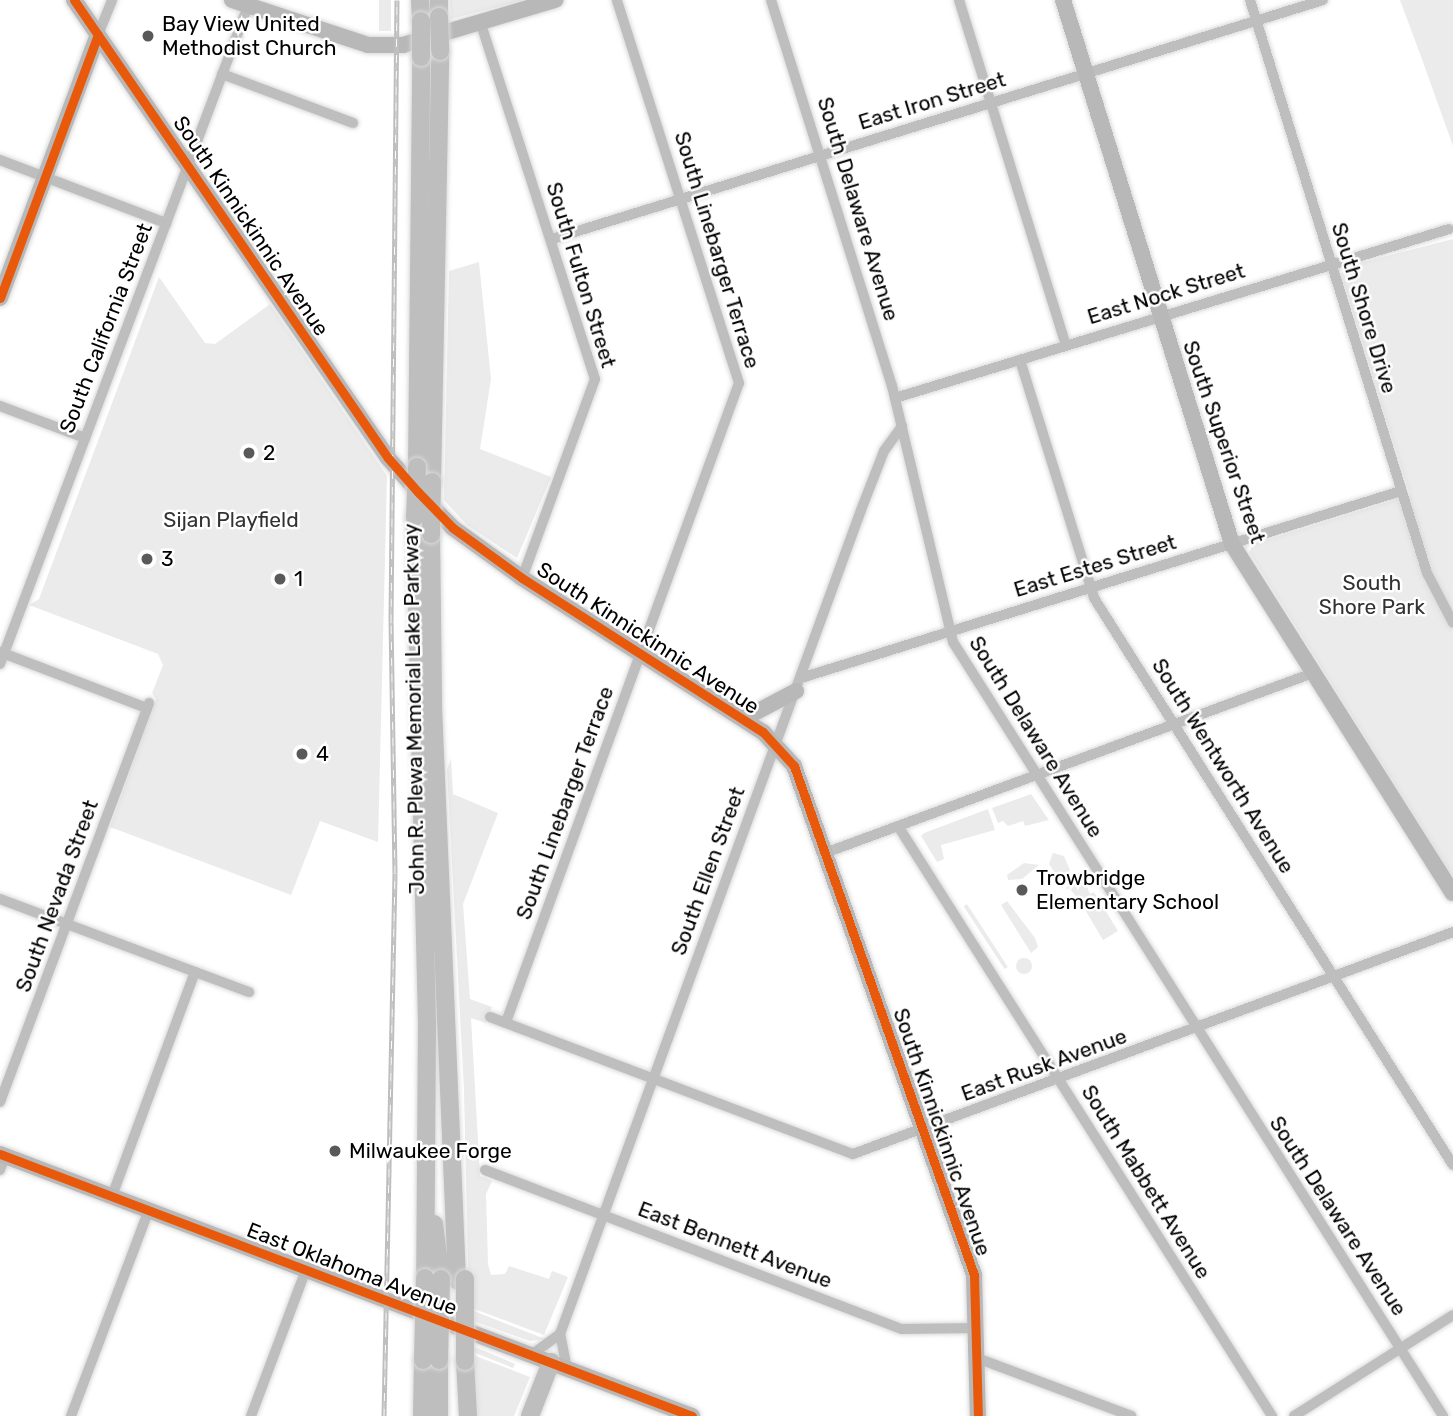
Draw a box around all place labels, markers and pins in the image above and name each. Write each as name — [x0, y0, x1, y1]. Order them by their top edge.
place label: Bay View United Methodist Church — [162, 11, 337, 61]
marker: Bay View United Methodist Church — [140, 28, 156, 44]
place label: 2 — [263, 440, 275, 466]
marker: 2 — [241, 445, 257, 461]
place label: 3 — [161, 546, 174, 572]
marker: 3 — [139, 551, 155, 567]
place label: 1 — [294, 566, 303, 592]
marker: 1 — [272, 571, 288, 587]
place label: 4 — [316, 741, 329, 767]
marker: 4 — [294, 746, 310, 762]
place label: Trowbridge Elementary School — [1036, 865, 1220, 915]
marker: Trowbridge Elementary School — [1014, 882, 1030, 898]
place label: Milwaukee Forge — [349, 1138, 512, 1164]
marker: Milwaukee Forge — [327, 1143, 343, 1159]

